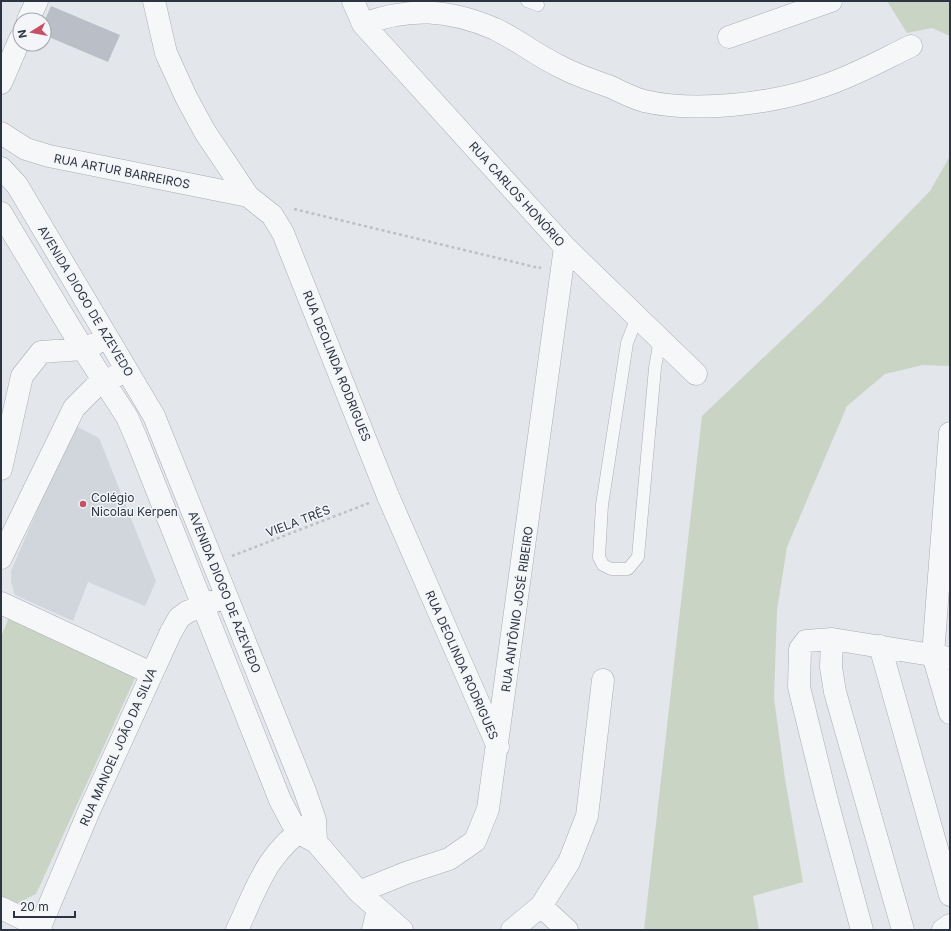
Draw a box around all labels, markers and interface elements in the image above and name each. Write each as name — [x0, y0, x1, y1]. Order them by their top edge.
north arrow — [12, 12, 52, 52]
text: N — [15, 28, 30, 39]
street label: RUA CARLOS HONÓRIO — [466, 139, 568, 249]
street label: RUA ARTUR BARREIROS — [53, 150, 192, 192]
street label: AVENIDA DIOGO DE AZEVEDO — [35, 223, 137, 379]
street label: RUA DEOLINDA RODRIGUES — [300, 288, 374, 444]
place label: Colégio Nicolau Kerpen — [91, 490, 178, 519]
marker: Colégio Nicolau Kerpen — [78, 499, 88, 509]
street label: VIELA TRÊS — [264, 502, 332, 540]
street label: AVENIDA DIOGO DE AZEVEDO — [186, 509, 264, 675]
street label: RUA ANTÔNIO JOSÉ RIBEIRO — [498, 525, 536, 693]
street label: RUA DEOLINDA RODRIGUES — [422, 588, 502, 742]
street label: RUA MANOEL JOÃO DA SILVA — [76, 666, 160, 828]
scale bar — [14, 893, 75, 919]
text: 20 m — [20, 899, 49, 914]

